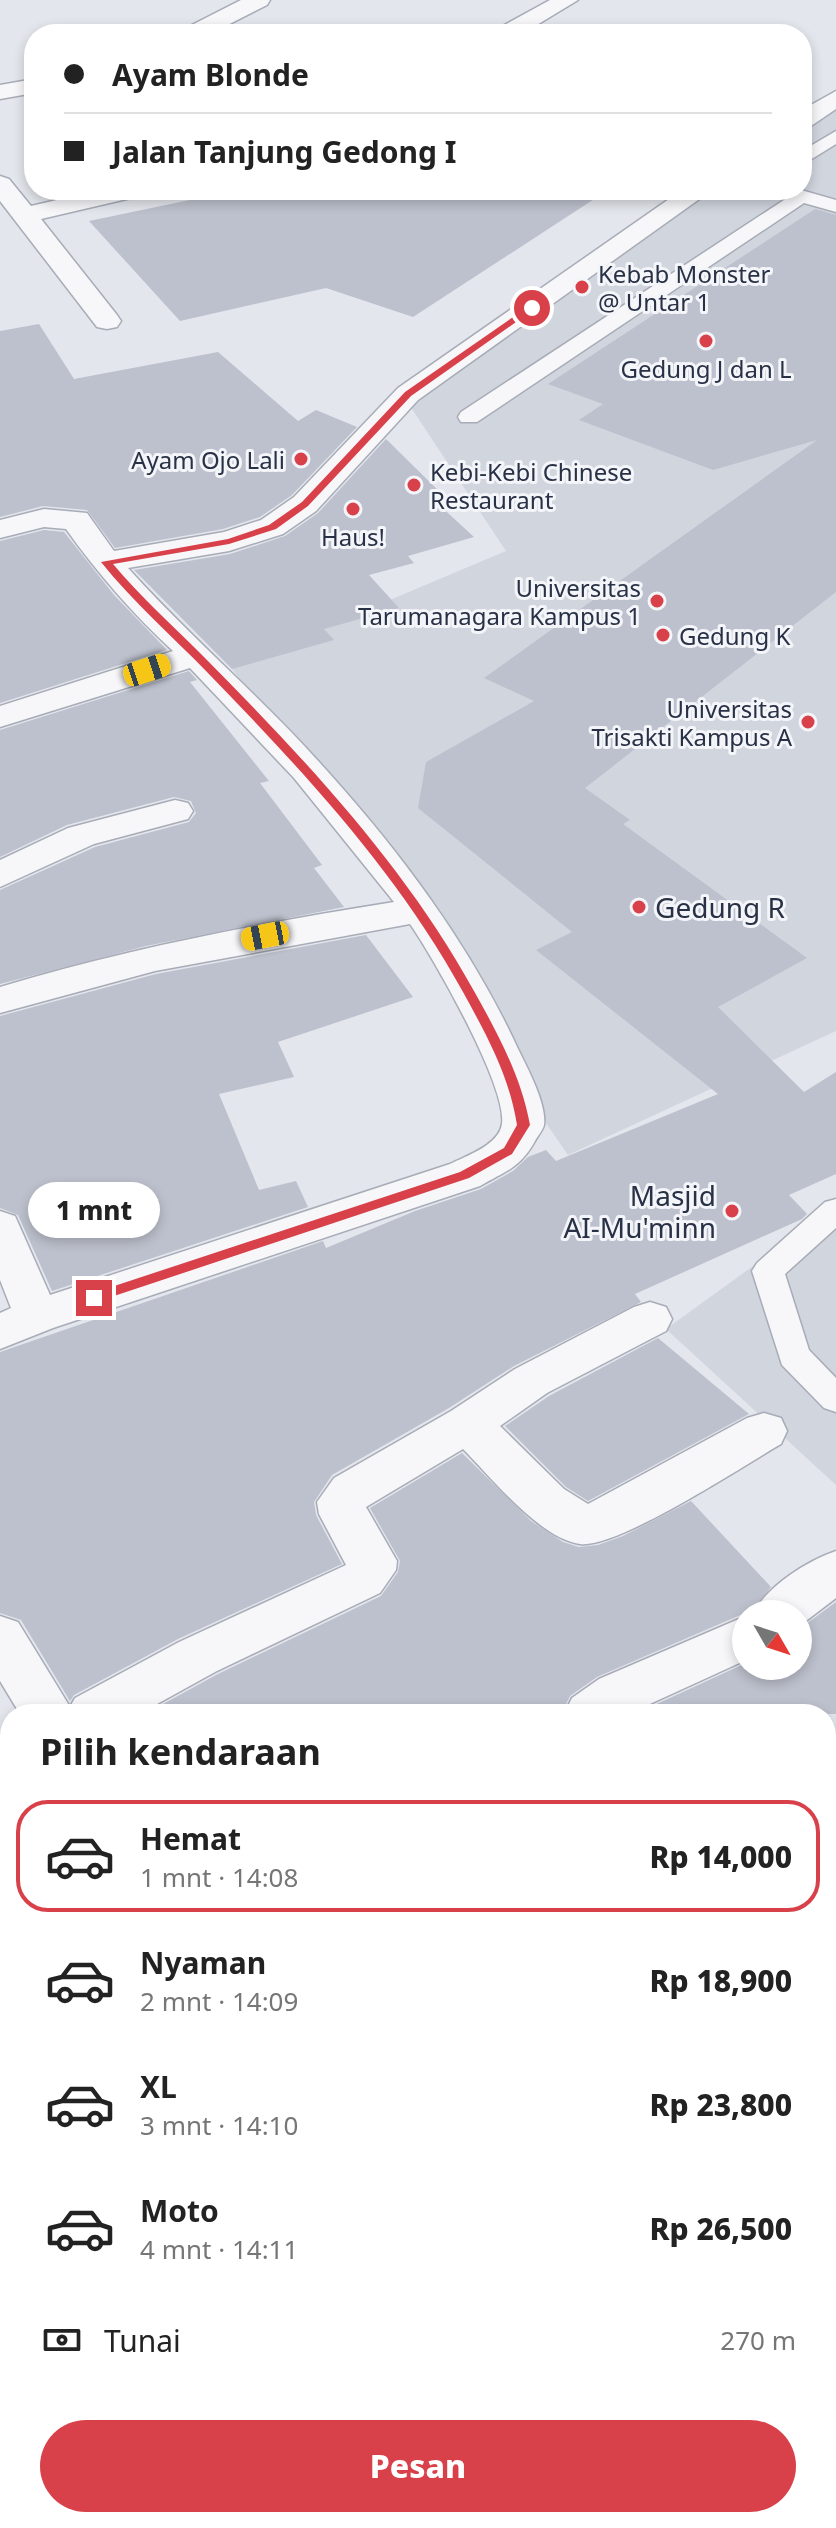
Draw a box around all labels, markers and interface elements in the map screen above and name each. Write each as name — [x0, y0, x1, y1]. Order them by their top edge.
text: Ayam Blonde — [112, 54, 309, 95]
text: Jalan Tanjung Gedong I — [112, 131, 456, 172]
place label: Kebab Monster @ Untar 1 — [598, 257, 770, 318]
marker: Kebab Monster @ Untar 1 — [573, 278, 591, 296]
route start — [514, 290, 550, 326]
marker: Gedung J dan L — [697, 332, 715, 350]
place label: Gedung J dan L — [620, 352, 792, 385]
place label: Ayam Ojo Lali — [131, 443, 285, 476]
marker: Ayam Ojo Lali — [292, 450, 310, 468]
place label: Kebi-Kebi Chinese Restaurant — [430, 455, 632, 516]
marker: Kebi-Kebi Chinese Restaurant — [405, 476, 423, 494]
marker: Haus! — [344, 500, 362, 518]
place label: Haus! — [321, 520, 385, 553]
place label: Universitas Tarumanagara Kampus 1 — [358, 571, 641, 632]
marker: Universitas Tarumanagara Kampus 1 — [648, 592, 666, 610]
place label: Gedung K — [679, 619, 790, 652]
marker: Gedung K — [654, 626, 672, 644]
car — [120, 651, 174, 689]
place label: Universitas Trisakti Kampus A — [591, 692, 793, 753]
marker: Universitas Trisakti Kampus A — [799, 713, 817, 731]
place label: Gedung R — [655, 888, 785, 926]
marker: Gedung R — [630, 898, 648, 916]
car — [239, 920, 291, 952]
place label: Masjid AI-Mu'minn — [563, 1176, 716, 1246]
callout: 1 mnt — [28, 1182, 160, 1238]
text: 1 mnt — [56, 1192, 132, 1228]
marker: Masjid AI-Mu'minn — [723, 1202, 741, 1220]
route end — [76, 1280, 112, 1316]
north arrow — [732, 1600, 812, 1680]
map controls — [732, 1600, 812, 1680]
text: Pilih kendaraan — [40, 1727, 321, 1776]
text: Hemat — [140, 1818, 241, 1859]
icon: car — [44, 1820, 116, 1892]
text: Rp 14,000 — [650, 1836, 792, 1877]
text: 1 mnt · 14:08 — [140, 1859, 298, 1895]
text: Nyaman — [140, 1942, 266, 1983]
icon: car — [44, 1944, 116, 2016]
text: Rp 18,900 — [650, 1960, 792, 2001]
text: 2 mnt · 14:09 — [140, 1983, 298, 2019]
text: XL — [140, 2066, 177, 2107]
icon: car — [44, 2068, 116, 2140]
text: Rp 23,800 — [650, 2084, 792, 2125]
text: 3 mnt · 14:10 — [140, 2107, 298, 2143]
text: Moto — [140, 2190, 219, 2231]
icon: car — [44, 2192, 116, 2264]
text: Rp 26,500 — [650, 2208, 792, 2249]
text: 4 mnt · 14:11 — [140, 2231, 298, 2267]
icon: cash — [40, 2318, 84, 2362]
text: Tunai — [104, 2320, 181, 2361]
text: 270 m — [720, 2322, 796, 2358]
button: Pesan — [40, 2420, 796, 2512]

